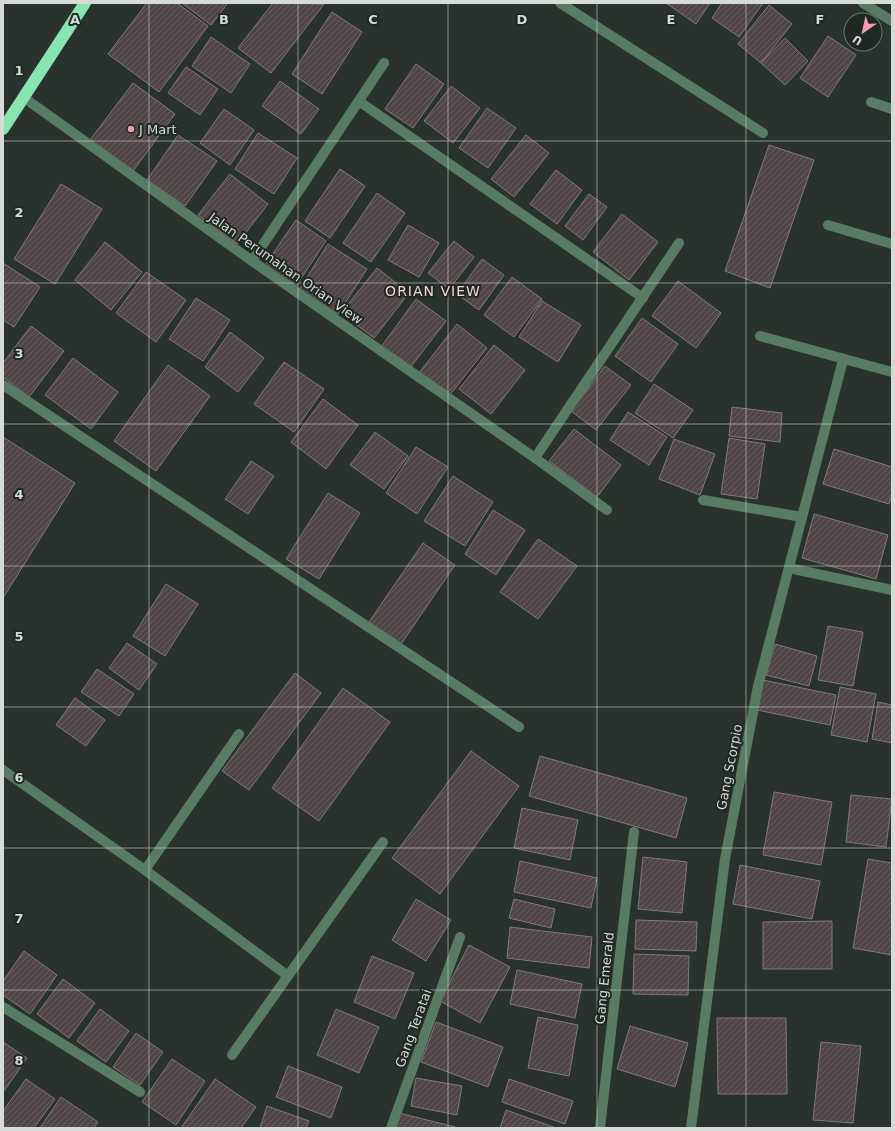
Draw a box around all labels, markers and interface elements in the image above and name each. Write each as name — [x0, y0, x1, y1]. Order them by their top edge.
text: A — [70, 12, 80, 27]
text: B — [219, 12, 229, 27]
text: C — [368, 12, 378, 27]
text: D — [517, 12, 528, 27]
text: E — [667, 12, 675, 27]
text: F — [816, 12, 824, 27]
north arrow — [843, 12, 883, 52]
text: U — [850, 32, 865, 48]
text: 1 — [14, 63, 24, 78]
place label: J Mart — [138, 122, 177, 137]
marker: J Mart — [126, 124, 136, 134]
text: 2 — [14, 205, 24, 220]
street label: Jalan Perumahan Orian View — [205, 209, 366, 328]
district label: ORIAN VIEW — [385, 283, 481, 299]
text: 3 — [14, 346, 24, 361]
text: 4 — [14, 487, 24, 502]
text: 5 — [14, 629, 24, 644]
street label: Gang Scorpio — [714, 723, 745, 811]
text: 6 — [14, 770, 24, 785]
text: 7 — [14, 911, 24, 926]
street label: Gang Emerald — [592, 931, 617, 1025]
street label: Gang Teratai — [392, 987, 435, 1069]
text: 8 — [14, 1053, 24, 1068]

